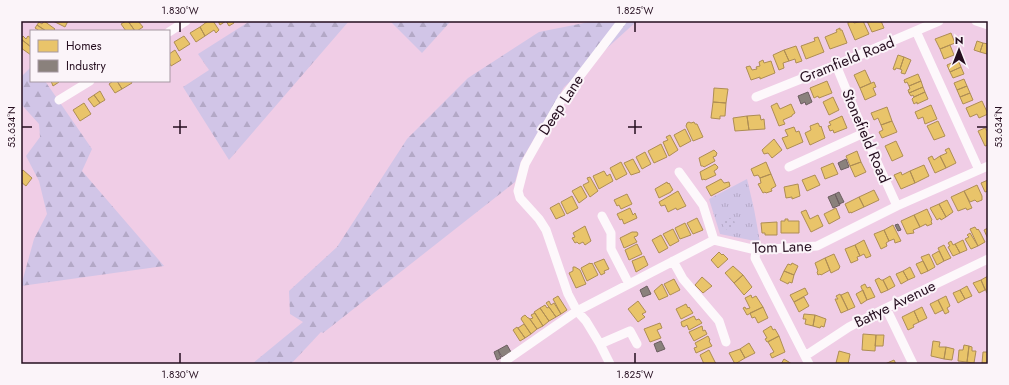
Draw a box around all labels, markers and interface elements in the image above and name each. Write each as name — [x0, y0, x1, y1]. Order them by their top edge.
text: 1.830°W — [161, 3, 199, 18]
text: 1.825°W — [617, 3, 654, 18]
legend — [30, 30, 170, 82]
north arrow — [939, 30, 979, 70]
street label: Gramfield Road — [796, 31, 898, 89]
text: N — [955, 32, 963, 48]
text: Homes — [66, 37, 102, 55]
text: Industry — [66, 57, 107, 75]
street label: Deep Lane — [533, 70, 589, 140]
street label: Stonefield Road — [836, 85, 896, 187]
text: 53.634°N — [4, 106, 19, 148]
text: 53.634°N — [991, 106, 1006, 148]
street label: Tom Lane — [752, 235, 812, 259]
street label: Battye Avenue — [851, 275, 940, 333]
text: 1.830°W — [161, 367, 199, 382]
text: 1.825°W — [617, 367, 654, 382]

